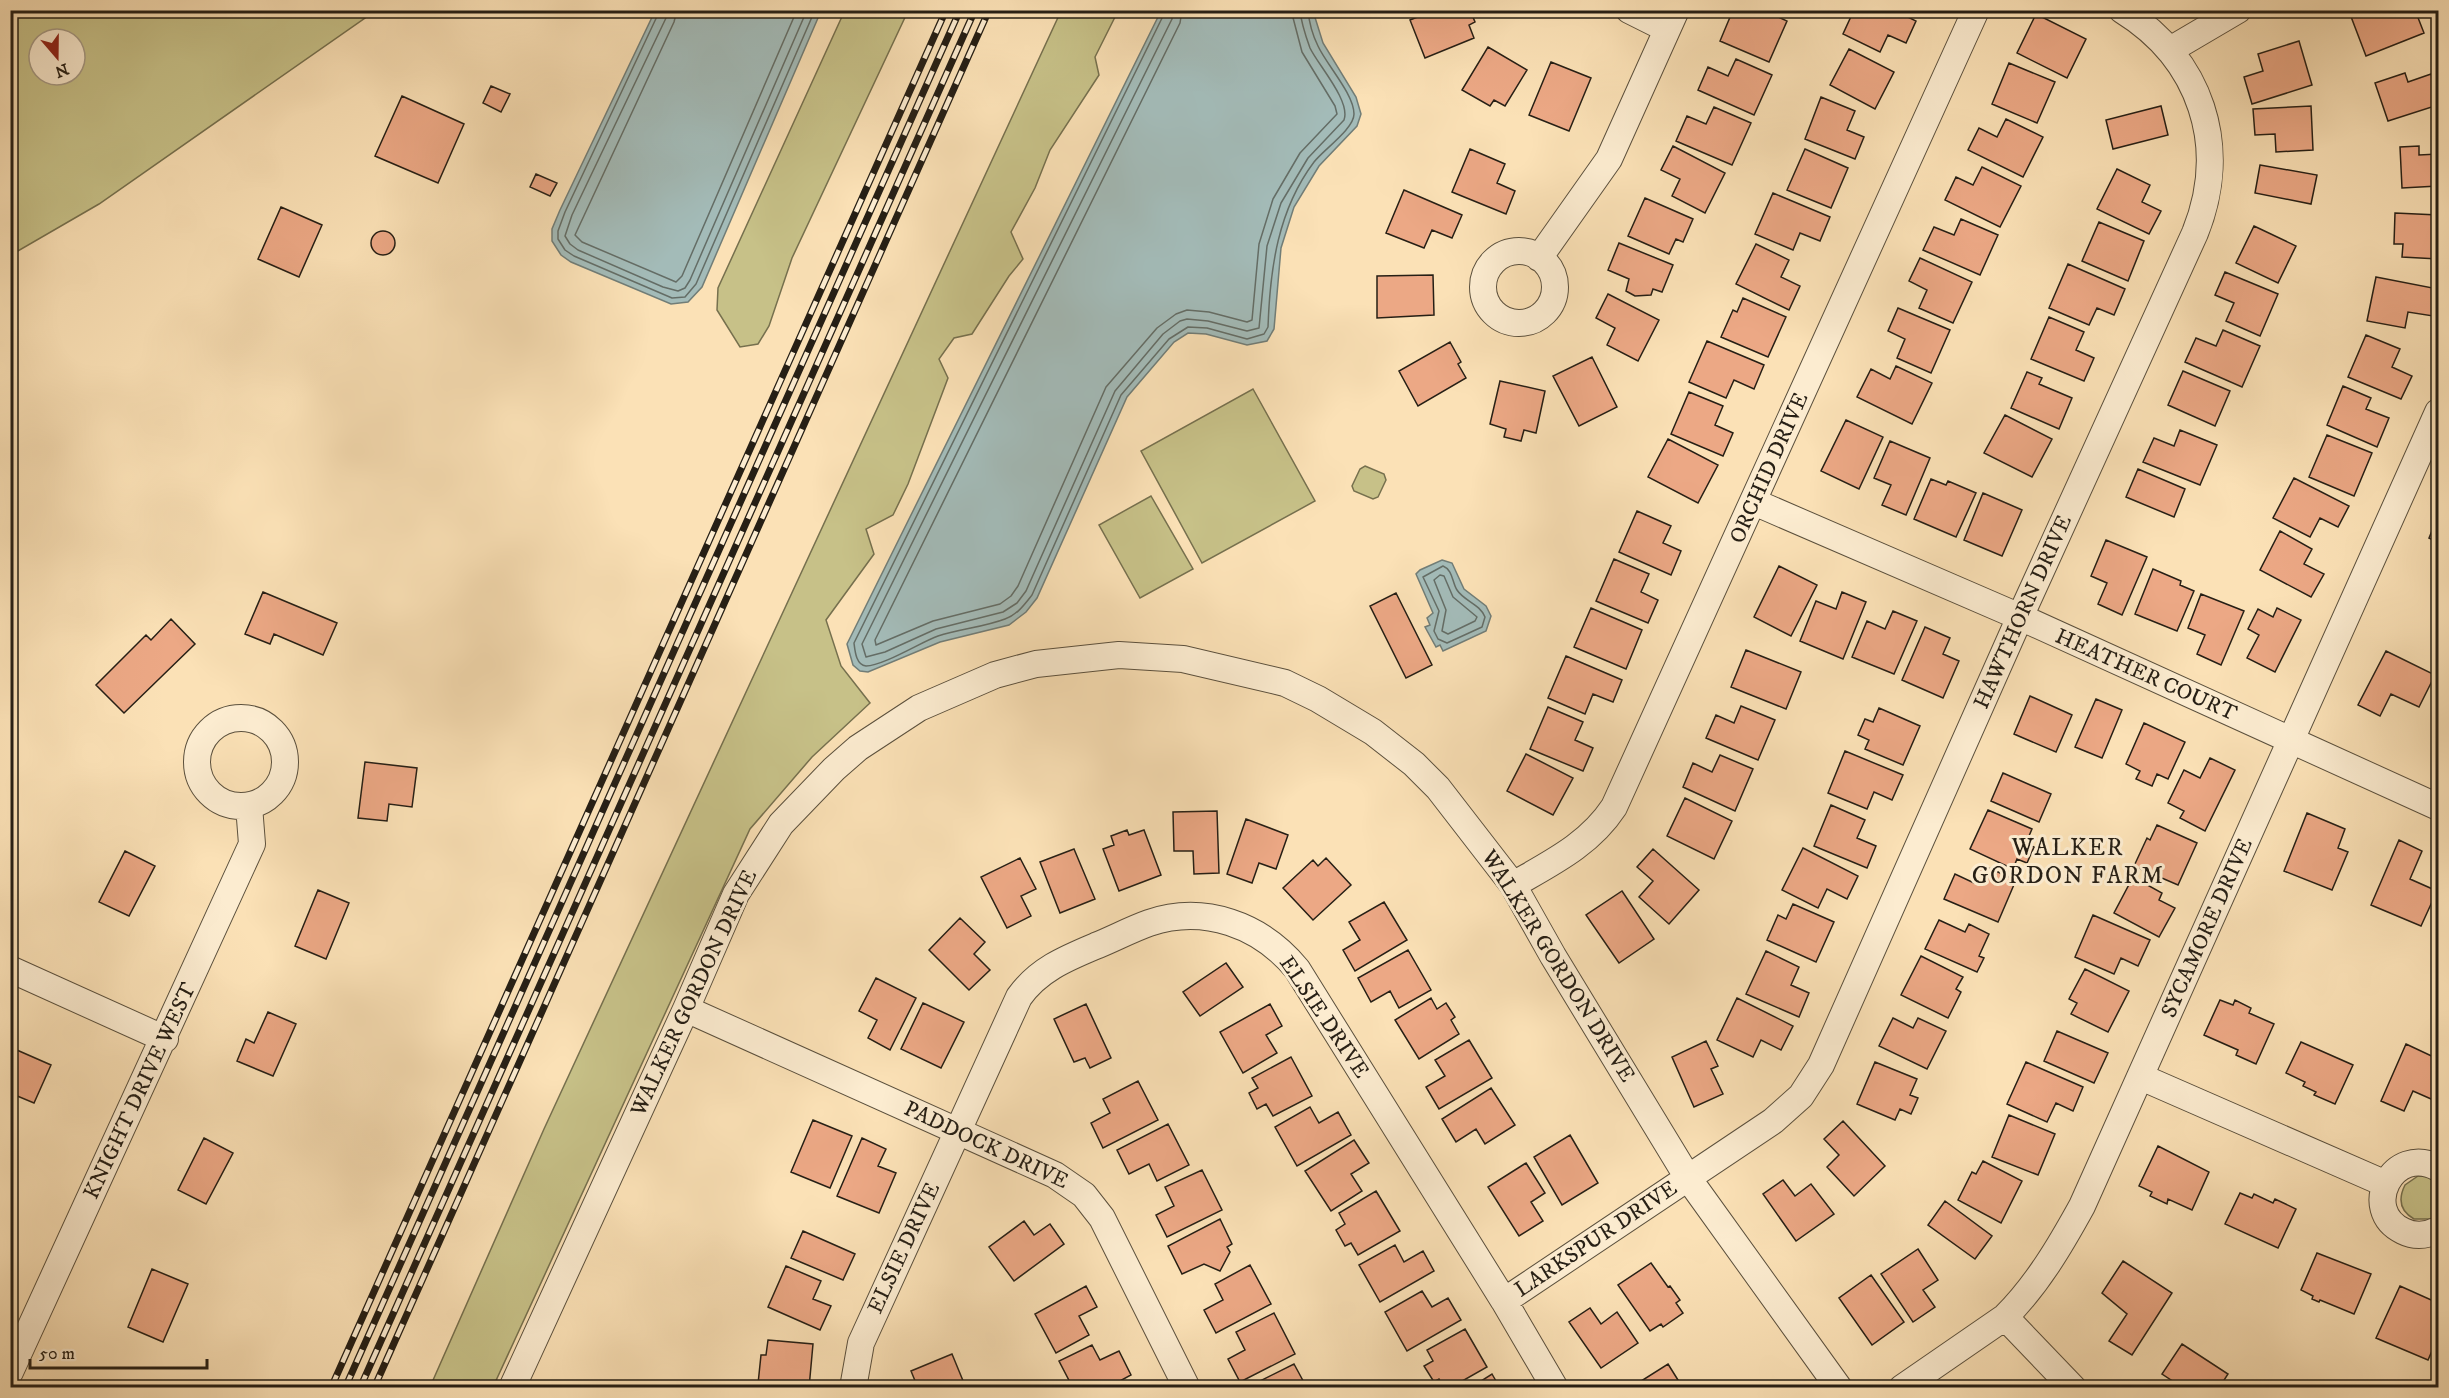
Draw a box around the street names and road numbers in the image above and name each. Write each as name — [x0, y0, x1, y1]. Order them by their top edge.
street label: ORCHID DRIVE — [1724, 388, 1814, 548]
street label: HAWTHORN DRIVE — [1968, 511, 2078, 713]
street label: HEATHER COURT — [2051, 623, 2241, 727]
street label: SYCAMORE DRIVE — [2155, 834, 2259, 1022]
street label: WALKER GORDON DRIVE — [1475, 844, 1641, 1087]
street label: WALKER GORDON DRIVE — [625, 865, 763, 1121]
street label: ELSIE DRIVE — [1273, 951, 1375, 1083]
street label: KNIGHT DRIVE WEST — [78, 978, 202, 1203]
street label: PADDOCK DRIVE — [899, 1095, 1073, 1195]
street label: LARKSPUR DRIVE — [1510, 1175, 1682, 1303]
street label: ELSIE DRIVE — [862, 1178, 946, 1318]

